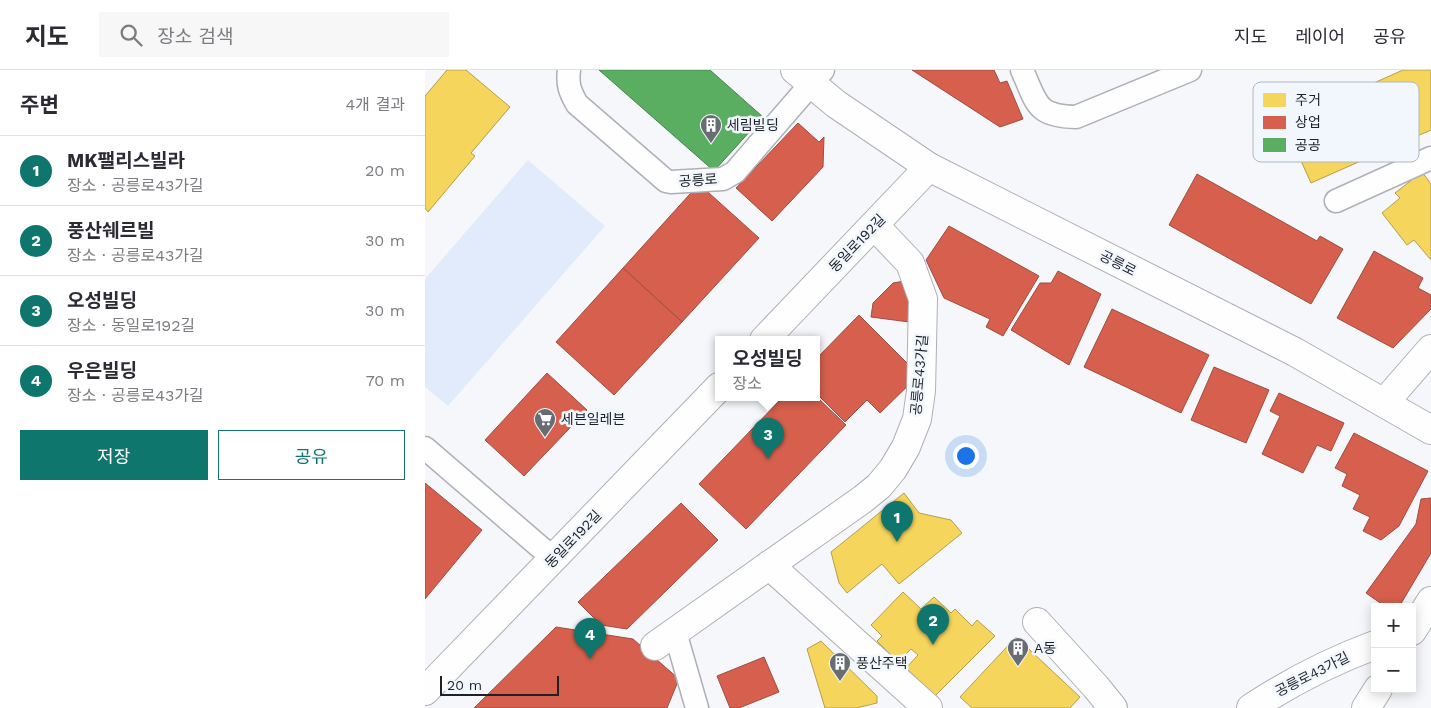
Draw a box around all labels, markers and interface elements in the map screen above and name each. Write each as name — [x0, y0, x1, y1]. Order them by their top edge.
search box — [99, 12, 449, 57]
icon: search — [117, 21, 145, 49]
text: 지도 — [25, 23, 69, 51]
text: 장소 검색 — [157, 25, 234, 48]
text: 지도 — [1234, 26, 1267, 47]
text: 레이어 — [1295, 26, 1345, 47]
text: 공유 — [1373, 26, 1406, 47]
legend — [1253, 82, 1419, 162]
text: 주변 — [20, 92, 59, 117]
text: 주거 — [1295, 92, 1321, 108]
text: 4개 결과 — [346, 95, 405, 114]
building icon: 세림빌딩 — [699, 113, 723, 144]
text: 상업 — [1295, 114, 1321, 130]
place label: 세림빌딩 — [727, 117, 779, 133]
text: 공공 — [1295, 137, 1321, 153]
text: MK팰리스빌라 — [67, 149, 185, 172]
text: 1 — [33, 161, 39, 180]
text: 20 m — [365, 161, 405, 180]
street label: 공릉로 — [678, 171, 718, 189]
text: 장소 · 공릉로43가길 — [67, 176, 204, 195]
street label: 동일로192길 — [826, 211, 888, 275]
text: 풍산쉐르빌 — [67, 219, 154, 242]
text: 2 — [31, 231, 41, 250]
text: 30 m — [365, 231, 405, 250]
text: 장소 · 공릉로43가길 — [67, 246, 204, 265]
street label: 공릉로 — [1097, 247, 1139, 279]
text: 오성빌딩 — [67, 289, 137, 312]
text: 3 — [31, 301, 41, 320]
text: 30 m — [365, 301, 405, 320]
text: 장소 · 동일로192길 — [67, 316, 195, 335]
street label: 공릉로43가길 — [907, 334, 931, 416]
popup — [715, 336, 820, 401]
text: 오성빌딩 — [733, 347, 802, 370]
text: 우은빌딩 — [67, 359, 137, 382]
text: 4 — [31, 371, 41, 390]
text: 70 m — [366, 371, 405, 390]
text: 장소 — [733, 374, 762, 393]
text: 장소 · 공릉로43가길 — [67, 386, 204, 405]
supermarket icon: 세븐일레븐 — [533, 407, 557, 438]
place label: 세븐일레븐 — [561, 411, 626, 427]
pin: 3 — [752, 418, 784, 459]
button: 저장 — [20, 430, 208, 480]
button: 공유 — [218, 430, 405, 480]
your location — [953, 443, 979, 469]
pin: 1 — [881, 501, 913, 542]
street label: 동일로192길 — [542, 507, 604, 571]
map controls — [1371, 603, 1416, 693]
button: + — [1371, 603, 1416, 648]
pin: 2 — [917, 604, 949, 645]
pin: 4 — [574, 618, 606, 659]
building icon: A동 — [1006, 636, 1030, 667]
place label: A동 — [1034, 640, 1056, 656]
street label: 공릉로43가길 — [1272, 648, 1352, 700]
button: − — [1371, 648, 1416, 693]
building icon: 풍산주택 — [828, 651, 852, 682]
place label: 풍산주택 — [856, 655, 908, 671]
scale bar — [440, 673, 559, 696]
text: 20 m — [447, 677, 482, 693]

